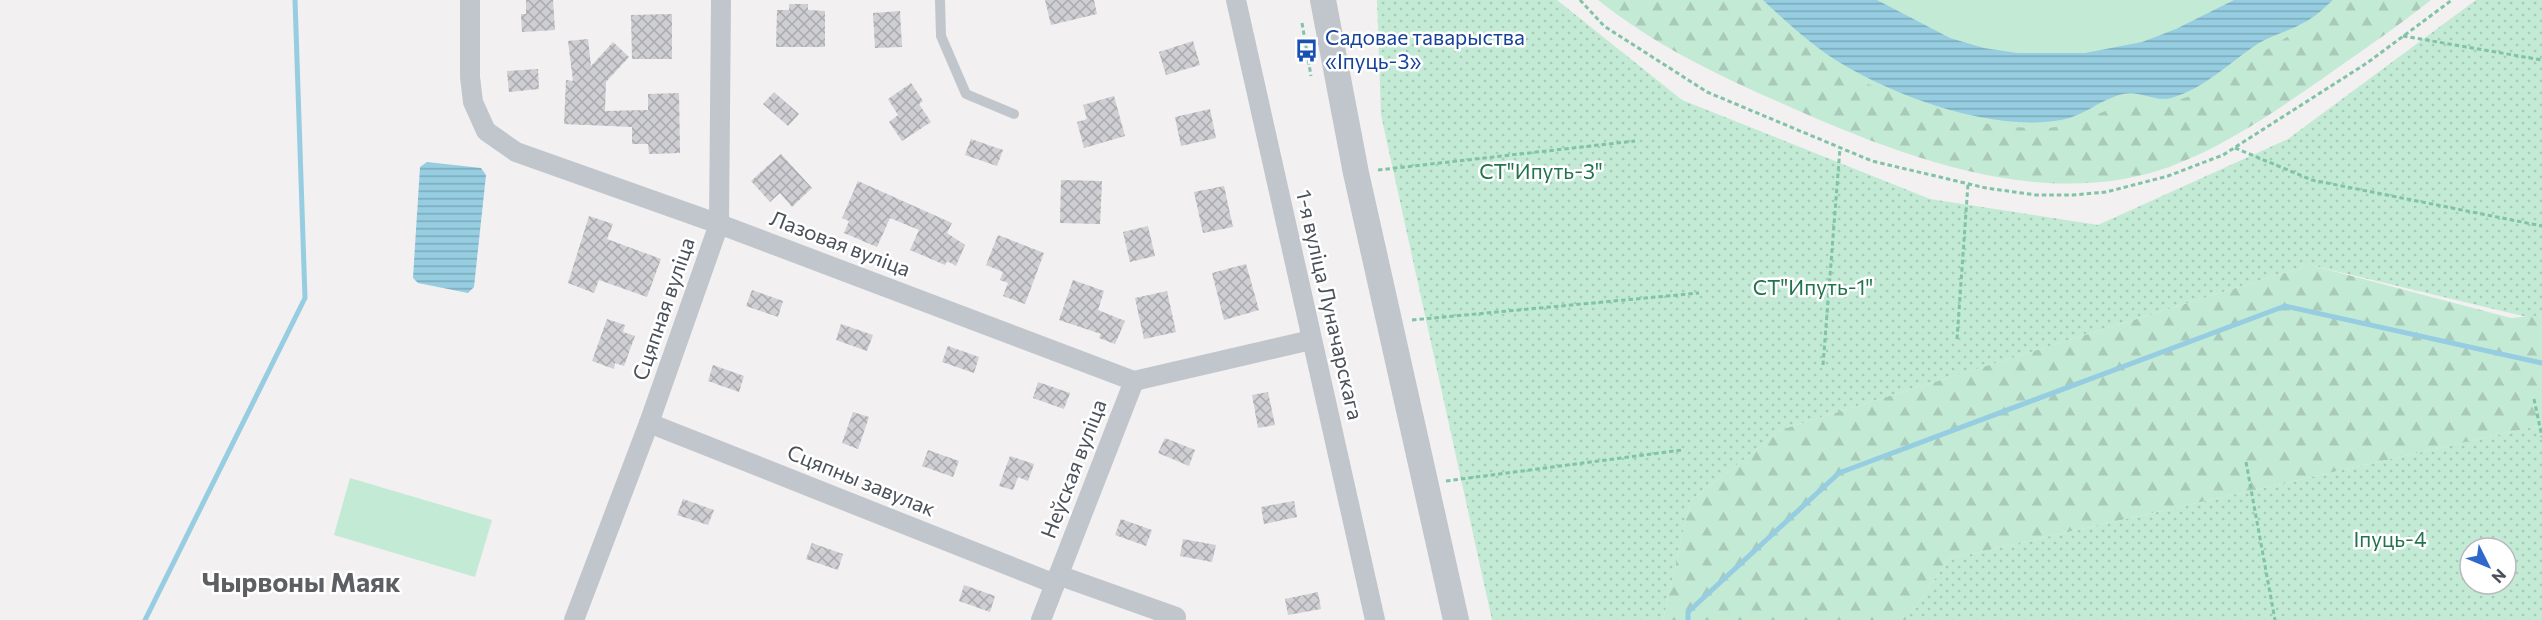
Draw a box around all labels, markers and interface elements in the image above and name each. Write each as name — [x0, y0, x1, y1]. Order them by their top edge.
place label: Садовае таварыства «Іпуць-3» — [1325, 24, 1525, 73]
bus stop icon: Садовае таварыства «Іпуць-3» — [1294, 37, 1320, 63]
park label: СТ"Ипуть-3" — [1479, 158, 1603, 183]
street label: 1-я вуліца Луначарскага — [1292, 187, 1369, 422]
street label: Лазовая вуліца — [767, 204, 914, 281]
street label: Сцяпная вуліца — [626, 234, 699, 383]
park label: СТ"Ипуть-1" — [1753, 274, 1873, 299]
street label: Неўская вуліца — [1035, 396, 1111, 541]
street label: Сцяпны завулак — [784, 439, 939, 521]
park label: Іпуць-4 — [2353, 526, 2427, 551]
north arrow — [2458, 536, 2518, 596]
district label: Чырвоны Маяк — [202, 565, 401, 598]
text: N — [2488, 566, 2510, 587]

